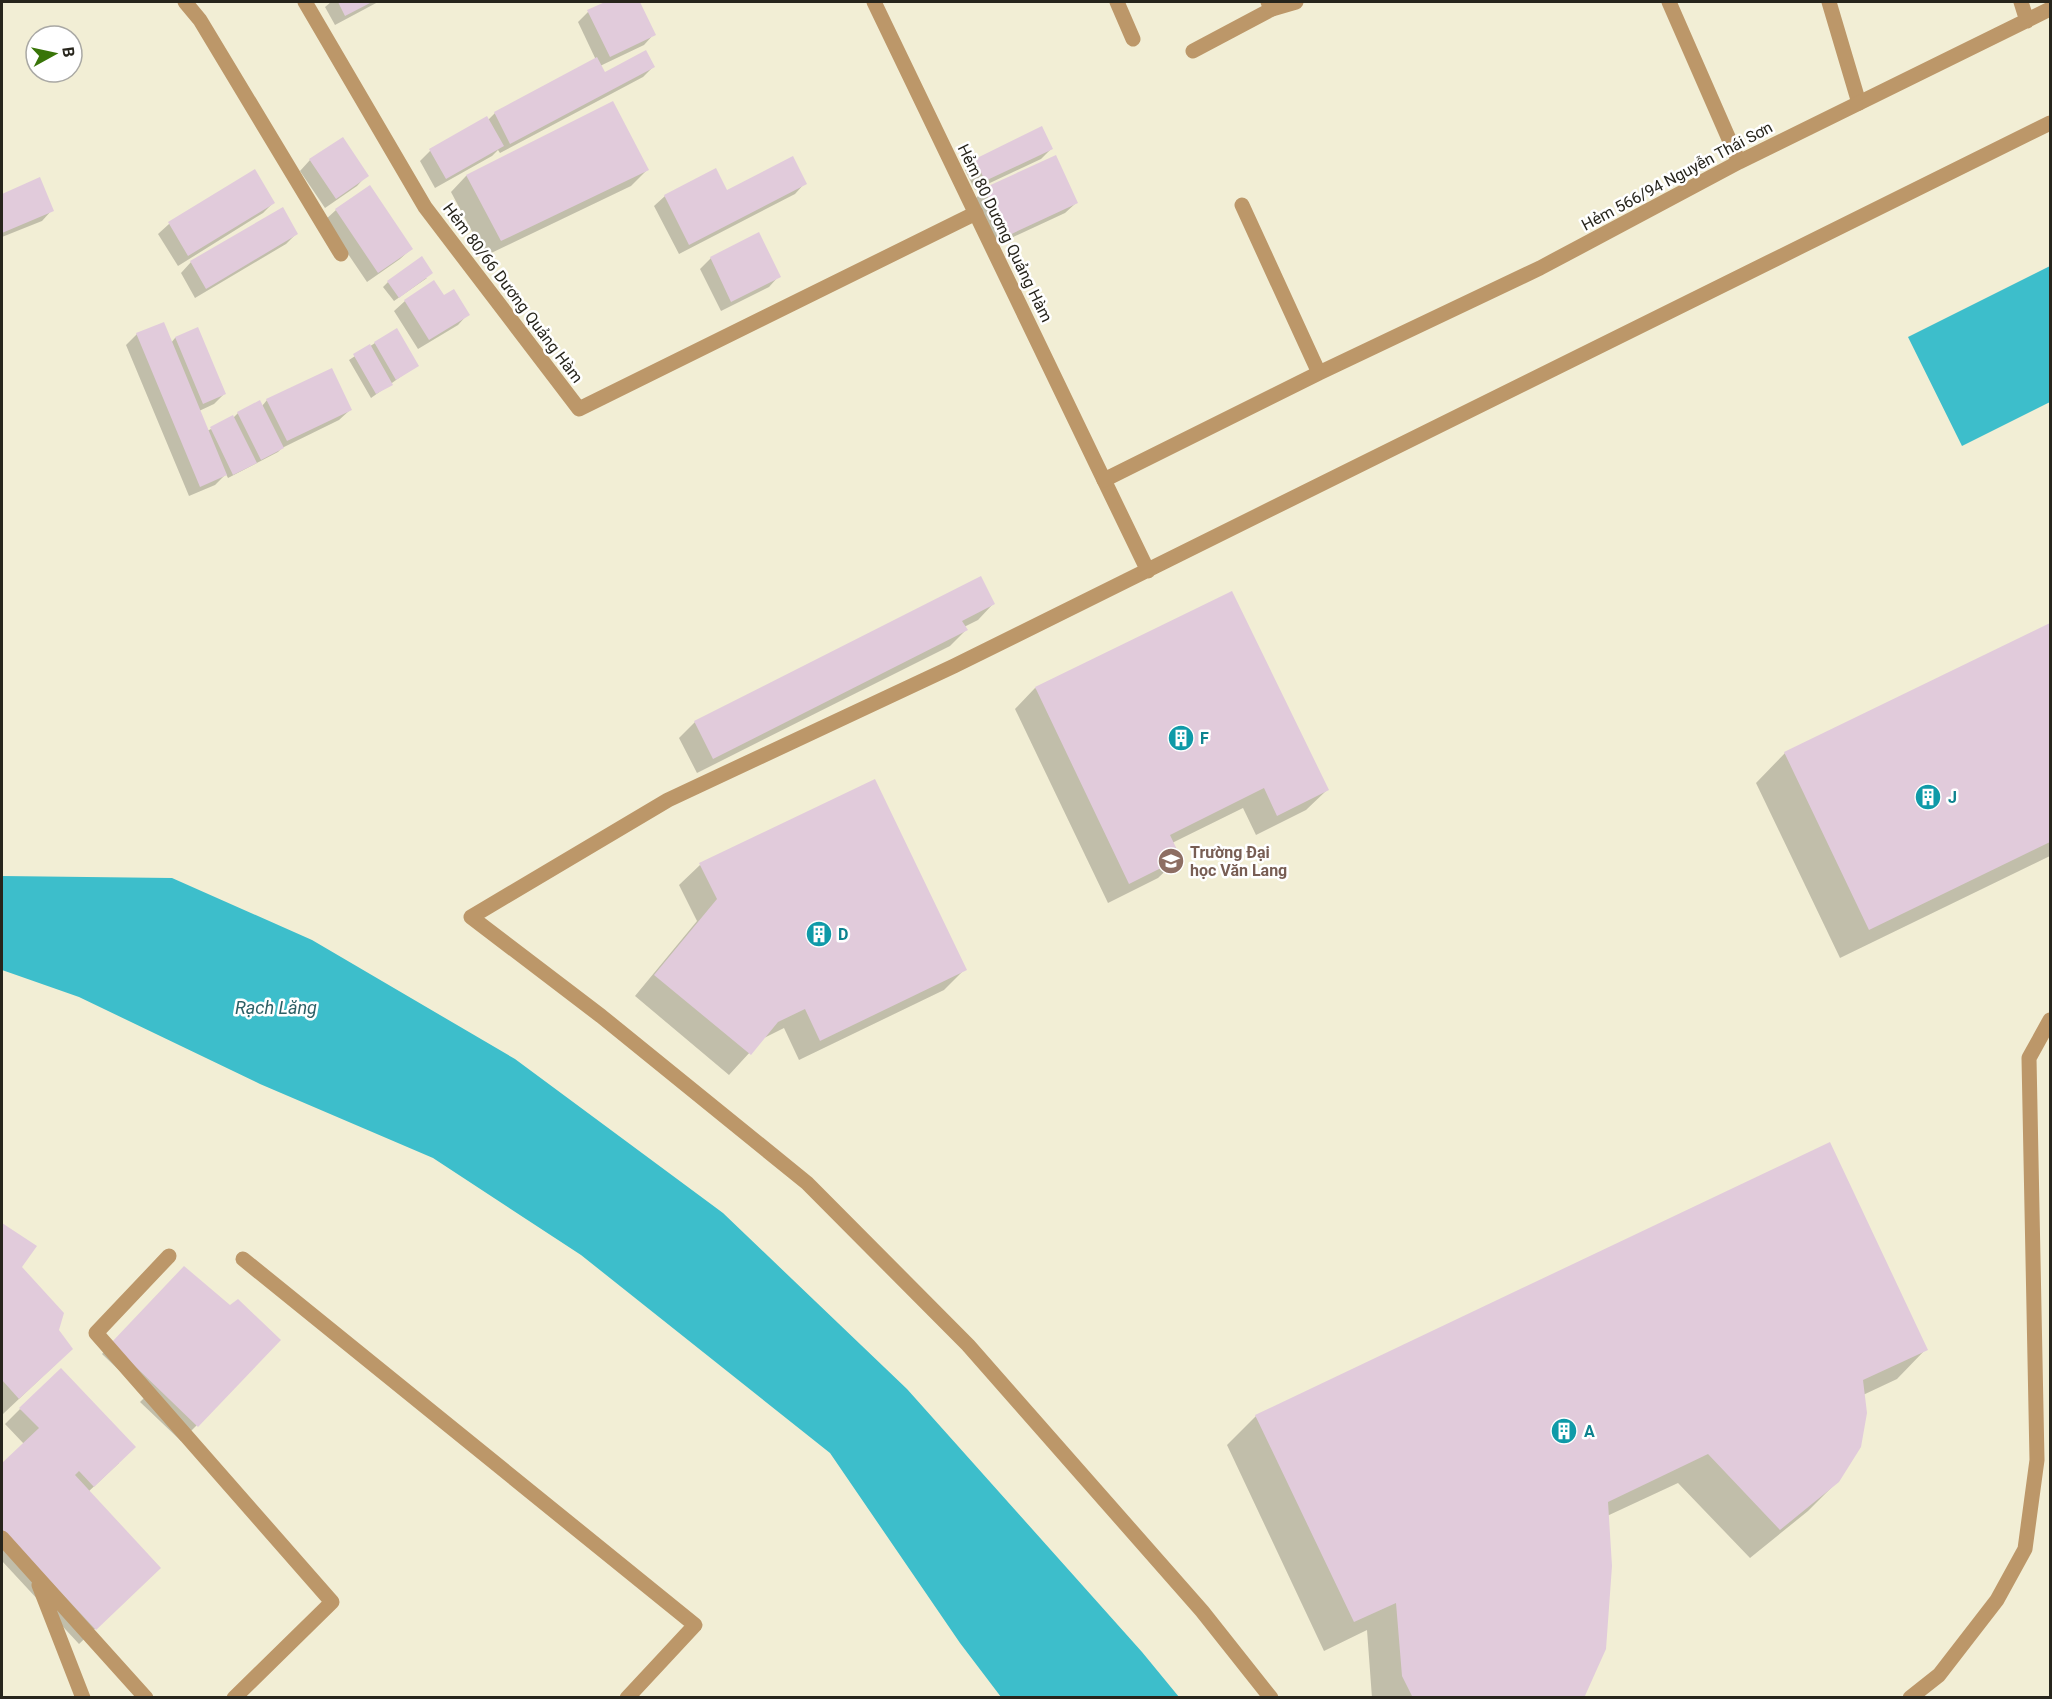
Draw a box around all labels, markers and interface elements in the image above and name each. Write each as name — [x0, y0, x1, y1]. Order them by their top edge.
north arrow — [24, 24, 84, 84]
text: B — [58, 46, 78, 58]
street label: Hẻm 566/94 Nguyễn Thái Sơn — [1578, 117, 1776, 235]
street label: Hẻm 80 Dương Quảng Hàm — [954, 141, 1056, 325]
street label: Hẻm 80/66 Dương Quảng Hàm — [439, 199, 587, 387]
building icon: F — [1166, 723, 1196, 753]
place label: F — [1200, 729, 1209, 748]
building icon: J — [1913, 782, 1943, 812]
place label: J — [1948, 788, 1957, 807]
place label: Trường Đại học Văn Lang — [1190, 843, 1287, 880]
school or university icon: Trường Đại học Văn Lang — [1156, 846, 1186, 876]
building icon: D — [804, 919, 834, 949]
place label: D — [838, 925, 848, 944]
water label: Rạch Lăng — [235, 997, 317, 1018]
building icon: A — [1549, 1416, 1579, 1446]
place label: A — [1584, 1422, 1595, 1441]

